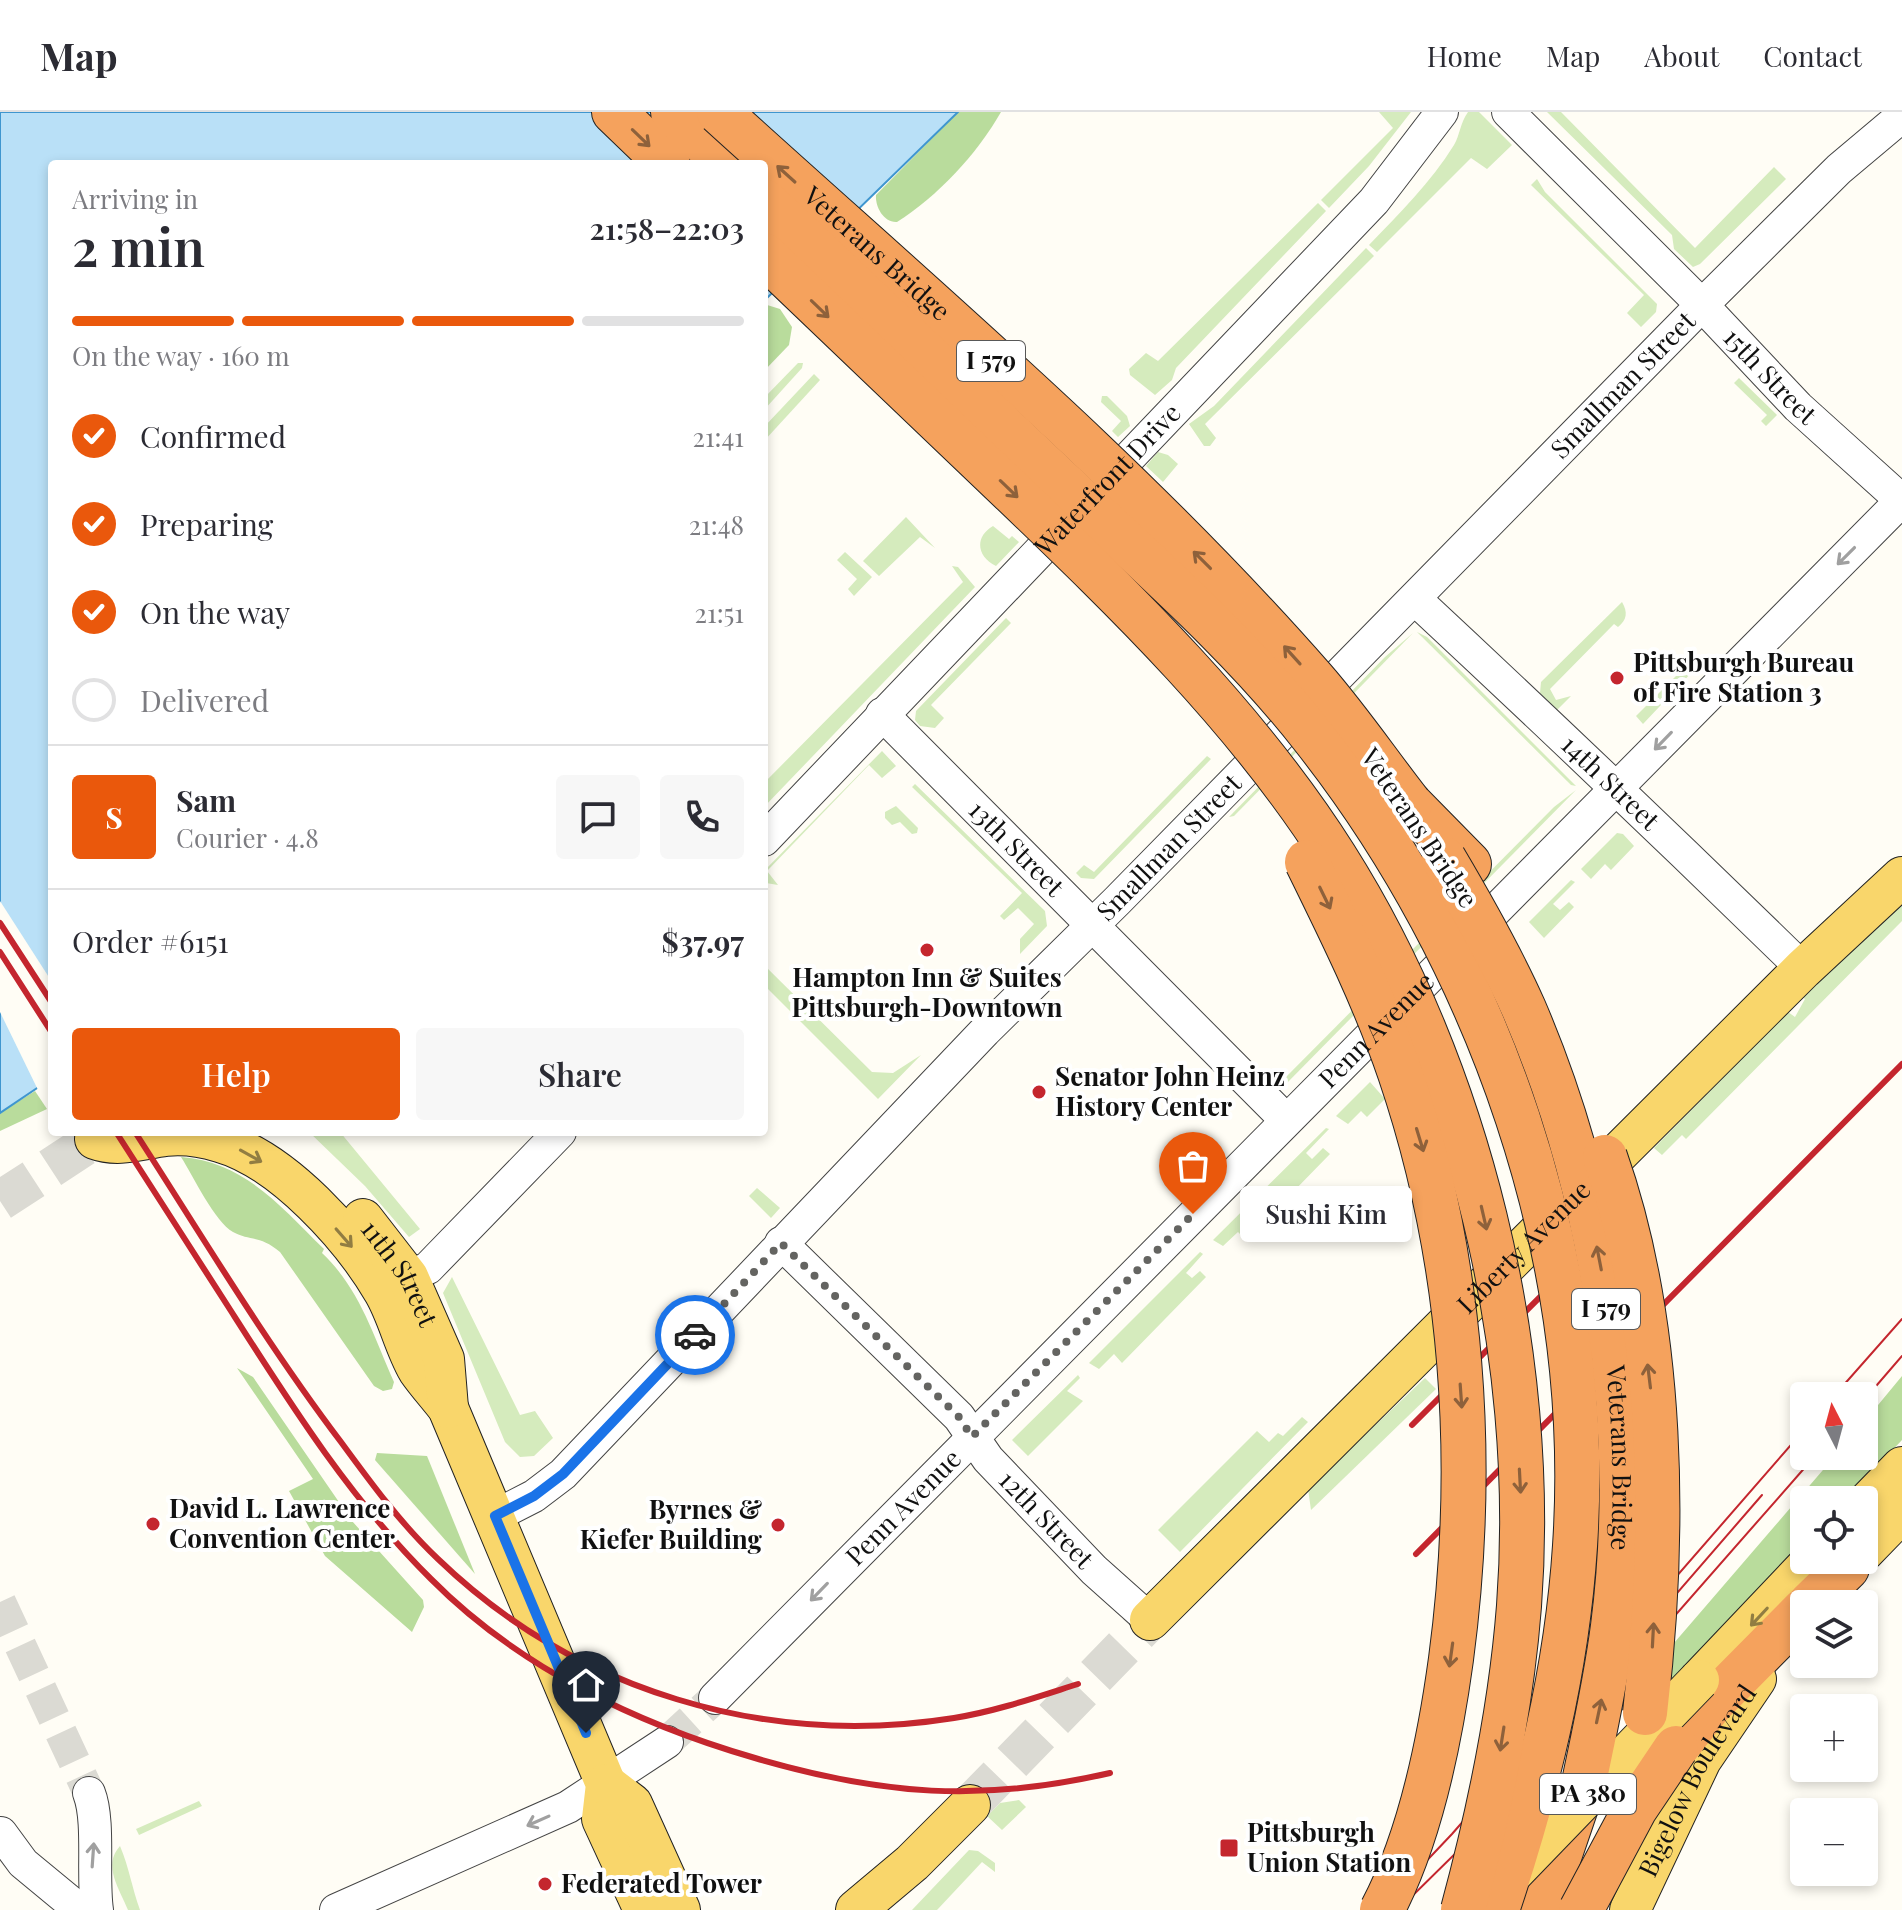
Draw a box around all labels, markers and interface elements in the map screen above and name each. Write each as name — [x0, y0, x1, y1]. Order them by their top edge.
text: Map — [40, 30, 117, 81]
text: Home — [1427, 37, 1502, 74]
text: Map — [1546, 37, 1600, 74]
text: About — [1644, 37, 1719, 74]
text: Contact — [1763, 37, 1862, 74]
one-way arrow — [631, 128, 650, 147]
one-way arrow — [776, 164, 796, 183]
street label: Veterans Bridge — [796, 177, 958, 328]
text: Arriving in — [72, 181, 198, 216]
text: 21:58–22:03 — [589, 208, 744, 248]
text: 2 min — [72, 211, 205, 280]
one-way arrow — [810, 300, 830, 318]
street label: Smallman Street — [1542, 303, 1703, 465]
street label: 15th Street — [1716, 320, 1825, 432]
text: On the way · 160 m — [72, 338, 290, 373]
road number: I 579 — [957, 341, 1025, 381]
street label: Waterfront Drive — [1025, 395, 1188, 563]
icon: check — [72, 414, 116, 458]
text: Confirmed — [140, 416, 286, 456]
text: 21:41 — [693, 419, 744, 454]
one-way arrow — [998, 479, 1018, 497]
icon: check — [72, 502, 116, 546]
text: Preparing — [140, 504, 273, 544]
text: 21:48 — [689, 507, 744, 542]
one-way arrow — [1837, 546, 1856, 565]
one-way arrow — [1193, 551, 1212, 570]
icon: check — [72, 590, 116, 634]
text: On the way — [140, 592, 290, 632]
text: 21:51 — [695, 595, 744, 630]
place label: Pittsburgh Bureau of Fire Station 3 — [1633, 644, 1854, 709]
one-way arrow — [1283, 646, 1301, 666]
marker: Pittsburgh Bureau of Fire Station 3 — [1608, 669, 1626, 687]
text: Delivered — [140, 680, 269, 720]
street label: 14th Street — [1554, 727, 1668, 837]
one-way arrow — [1654, 731, 1673, 751]
street label: Veterans Bridge — [1353, 740, 1487, 914]
street label: Smallman Street — [1088, 765, 1249, 928]
button: chat — [556, 775, 640, 859]
button: phone — [660, 775, 744, 859]
text: Sam — [176, 780, 236, 820]
street label: 13th Street — [962, 792, 1073, 904]
text: S — [105, 797, 123, 837]
text: Courier · 4.8 — [176, 820, 319, 855]
one-way arrow — [1318, 886, 1333, 910]
text: Order #6151 — [72, 921, 229, 961]
text: $37.97 — [662, 921, 744, 961]
marker: Hampton Inn & Suites Pittsburgh-Downtown — [918, 941, 936, 959]
place label: Hampton Inn & Suites Pittsburgh-Downtown — [792, 959, 1062, 1024]
street label: Penn Avenue — [1310, 963, 1441, 1095]
button: Help — [72, 1028, 400, 1120]
button: Share — [416, 1028, 744, 1120]
place label: Senator John Heinz History Center — [1055, 1058, 1285, 1123]
marker: Senator John Heinz History Center — [1030, 1083, 1048, 1101]
one-way arrow — [1413, 1126, 1428, 1152]
pin — [1159, 1132, 1227, 1214]
icon: bag — [1171, 1144, 1215, 1188]
one-way arrow — [239, 1148, 263, 1164]
street label: Liberty Avenue — [1448, 1172, 1597, 1320]
callout: Sushi Kim — [1241, 1186, 1413, 1242]
text: Sushi Kim — [1265, 1196, 1387, 1231]
one-way arrow — [1477, 1205, 1492, 1231]
street label: 11th Street — [354, 1212, 447, 1332]
one-way arrow — [334, 1227, 352, 1247]
one-way arrow — [1590, 1245, 1605, 1271]
road number: I 579 — [1572, 1289, 1640, 1329]
courier — [655, 1295, 735, 1375]
icon: car — [673, 1313, 717, 1357]
street label: Veterans Bridge — [1599, 1363, 1641, 1552]
one-way arrow — [1642, 1363, 1657, 1389]
one-way arrow — [1454, 1382, 1469, 1409]
north arrow — [1790, 1382, 1878, 1470]
map controls — [1790, 1382, 1878, 1886]
street label: Penn Avenue — [837, 1441, 968, 1572]
street label: 12th Street — [992, 1462, 1103, 1576]
one-way arrow — [1512, 1467, 1527, 1494]
button: locate — [1790, 1486, 1878, 1574]
place label: David L. Lawrence Convention Center — [169, 1490, 395, 1555]
place label: Byrnes & Kiefer Building — [580, 1491, 763, 1556]
marker: David L. Lawrence Convention Center — [144, 1515, 162, 1533]
marker: Byrnes & Kiefer Building — [769, 1516, 787, 1534]
one-way arrow — [810, 1582, 829, 1601]
button: layers — [1790, 1590, 1878, 1678]
one-way arrow — [1751, 1606, 1769, 1626]
one-way arrow — [1646, 1622, 1661, 1649]
one-way arrow — [1443, 1642, 1458, 1667]
pin — [552, 1651, 620, 1733]
icon: home — [564, 1663, 608, 1707]
street label: Bigelow Boulevard — [1629, 1677, 1763, 1882]
button: + — [1790, 1694, 1878, 1782]
one-way arrow — [1592, 1699, 1607, 1724]
one-way arrow — [1494, 1726, 1509, 1752]
road number: PA 380 — [1540, 1774, 1636, 1814]
button: − — [1790, 1798, 1878, 1886]
one-way arrow — [526, 1814, 550, 1829]
place label: Pittsburgh Union Station — [1247, 1814, 1411, 1879]
marker: Pittsburgh Union Station — [1218, 1837, 1240, 1859]
one-way arrow — [86, 1842, 101, 1869]
place label: Federated Tower — [561, 1865, 762, 1900]
marker: Federated Tower — [536, 1875, 554, 1893]

